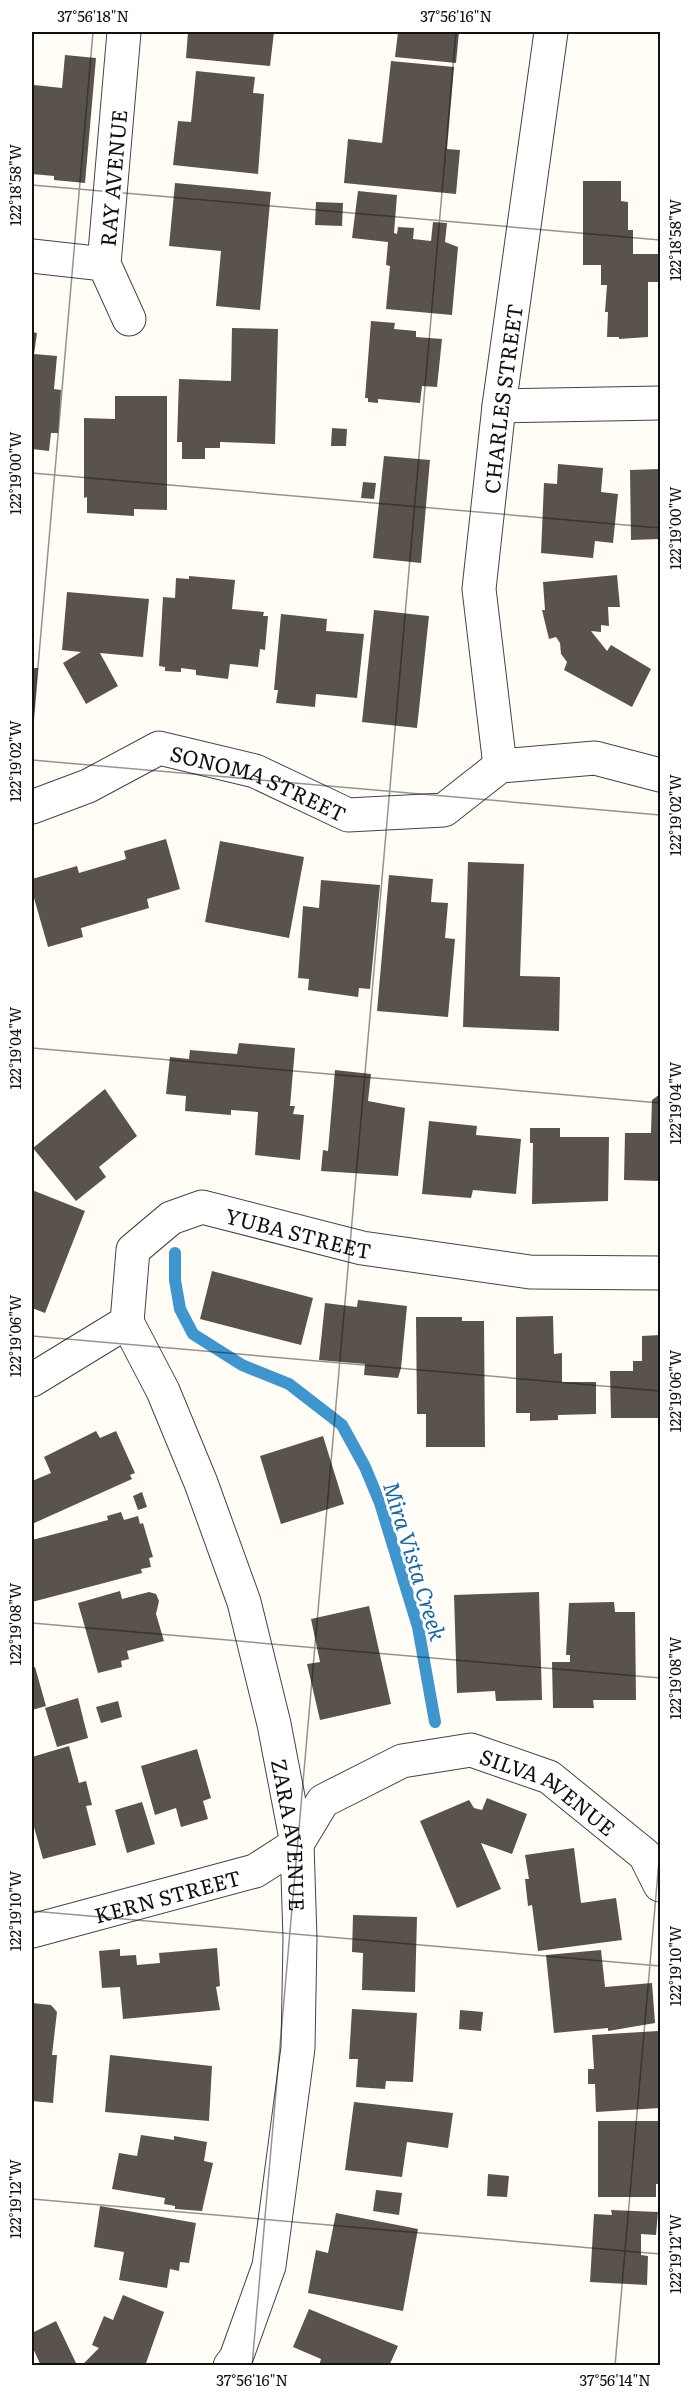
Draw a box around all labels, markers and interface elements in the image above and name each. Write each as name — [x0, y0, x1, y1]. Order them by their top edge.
text: 37°56'18"N — [57, 4, 129, 27]
text: 37°56'16"N — [420, 4, 492, 27]
street label: RAY AVENUE — [91, 108, 133, 248]
text: 122°18'58"W — [3, 143, 26, 226]
text: 122°18'58"W — [663, 198, 686, 281]
street label: CHARLES STREET — [474, 302, 529, 495]
text: 122°19'00"W — [3, 431, 26, 515]
text: 122°19'00"W — [663, 486, 686, 570]
text: 122°19'02"W — [3, 719, 26, 802]
street label: SONOMA STREET — [167, 736, 352, 828]
text: 122°19'02"W — [663, 773, 686, 856]
text: 122°19'04"W — [3, 1006, 26, 1089]
text: 122°19'04"W — [663, 1061, 686, 1144]
street label: YUBA STREET — [222, 1198, 374, 1265]
text: 122°19'06"W — [3, 1294, 26, 1377]
text: 122°19'06"W — [663, 1349, 686, 1432]
water label: Mira Vista Creek — [376, 1477, 456, 1645]
text: 122°19'08"W — [3, 1582, 26, 1665]
text: 122°19'08"W — [663, 1636, 686, 1719]
street label: SILVA AVENUE — [476, 1739, 624, 1842]
street label: ZARA AVENUE — [265, 1756, 315, 1912]
street label: KERN STREET — [90, 1860, 244, 1929]
text: 122°19'10"W — [3, 1870, 26, 1951]
text: 122°19'10"W — [663, 1925, 686, 2006]
text: 122°19'12"W — [3, 2159, 26, 2239]
text: 122°19'12"W — [663, 2214, 686, 2294]
text: 37°56'16"N — [216, 2368, 288, 2391]
text: 37°56'14"N — [579, 2368, 651, 2391]

